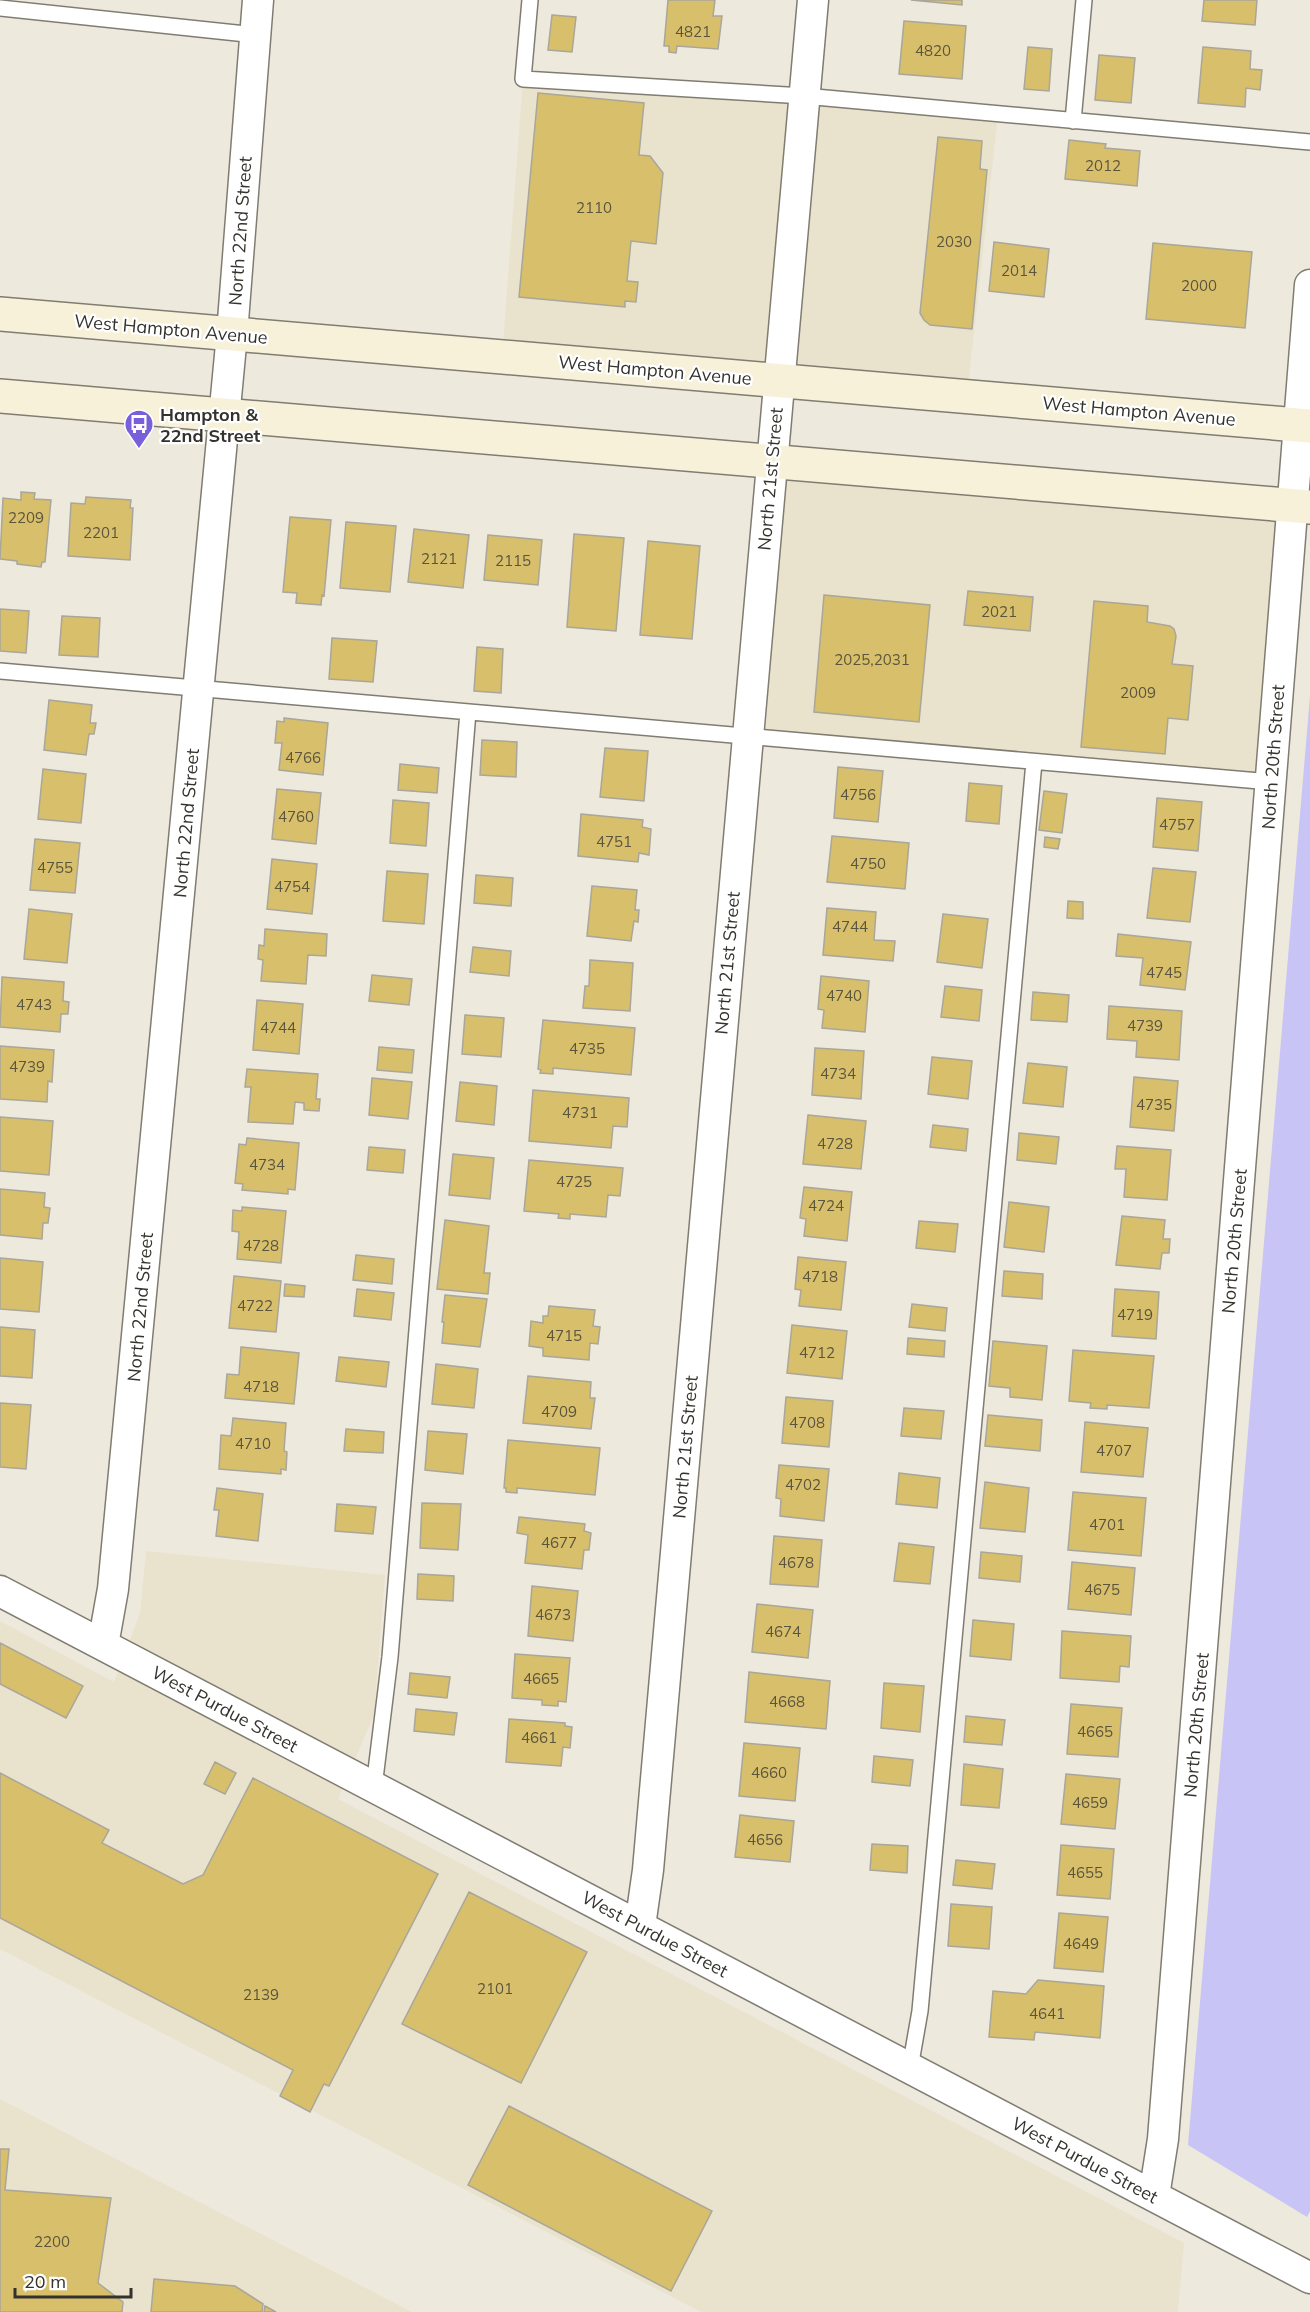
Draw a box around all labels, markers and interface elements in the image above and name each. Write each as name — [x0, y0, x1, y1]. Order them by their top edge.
house number: 4821 — [675, 22, 711, 41]
house number: 4820 — [915, 41, 951, 60]
street label: North 22nd Street — [223, 156, 257, 306]
house number: 2012 — [1085, 156, 1121, 175]
house number: 2110 — [576, 198, 612, 217]
house number: 2030 — [936, 232, 972, 251]
house number: 2014 — [1001, 261, 1037, 280]
house number: 2000 — [1181, 276, 1217, 295]
street label: West Hampton Avenue — [73, 309, 269, 349]
street label: West Hampton Avenue — [557, 350, 753, 390]
street label: West Hampton Avenue — [1041, 391, 1237, 431]
place label: Hampton & 22nd Street — [160, 403, 261, 447]
street label: North 21st Street — [752, 407, 788, 551]
bus stop icon: Hampton & 22nd Street — [123, 408, 155, 450]
house number: 2209 — [8, 508, 44, 527]
house number: 2201 — [83, 523, 119, 542]
house number: 2121 — [421, 549, 457, 568]
house number: 2115 — [495, 551, 531, 570]
house number: 2021 — [981, 602, 1017, 621]
house number: 2025,2031 — [834, 650, 910, 669]
house number: 2009 — [1120, 683, 1156, 702]
street label: North 20th Street — [1256, 684, 1290, 830]
street label: North 22nd Street — [168, 747, 204, 899]
house number: 4766 — [285, 748, 321, 767]
house number: 4756 — [840, 785, 876, 804]
house number: 4760 — [278, 807, 314, 826]
house number: 4757 — [1159, 815, 1195, 834]
house number: 4751 — [596, 832, 632, 851]
house number: 4750 — [850, 854, 886, 873]
house number: 4755 — [37, 858, 73, 877]
house number: 4754 — [274, 877, 310, 896]
street label: North 21st Street — [709, 891, 745, 1035]
house number: 4744 — [832, 917, 868, 936]
house number: 4745 — [1146, 963, 1182, 982]
house number: 4740 — [826, 986, 862, 1005]
house number: 4743 — [16, 995, 52, 1014]
house number: 4739 — [1127, 1016, 1163, 1035]
house number: 4744 — [260, 1018, 296, 1037]
house number: 4735 — [569, 1039, 605, 1058]
house number: 4739 — [9, 1057, 45, 1076]
house number: 4734 — [820, 1064, 856, 1083]
house number: 4735 — [1136, 1095, 1172, 1114]
house number: 4731 — [562, 1103, 598, 1122]
house number: 4728 — [817, 1134, 853, 1153]
house number: 4734 — [249, 1155, 285, 1174]
street label: North 20th Street — [1216, 1168, 1252, 1314]
house number: 4725 — [556, 1172, 592, 1191]
house number: 4724 — [808, 1196, 844, 1215]
street label: North 22nd Street — [122, 1231, 158, 1383]
house number: 4728 — [243, 1236, 279, 1255]
house number: 4718 — [802, 1267, 838, 1286]
house number: 4722 — [237, 1296, 273, 1315]
house number: 4719 — [1117, 1305, 1153, 1324]
house number: 4715 — [546, 1326, 582, 1345]
house number: 4712 — [799, 1343, 835, 1362]
street label: North 21st Street — [667, 1375, 703, 1519]
house number: 4718 — [243, 1377, 279, 1396]
house number: 4709 — [541, 1402, 577, 1421]
house number: 4708 — [789, 1413, 825, 1432]
house number: 4710 — [235, 1434, 271, 1453]
house number: 4707 — [1096, 1441, 1132, 1460]
house number: 4702 — [785, 1475, 821, 1494]
house number: 4701 — [1089, 1515, 1125, 1534]
house number: 4677 — [541, 1533, 577, 1552]
house number: 4678 — [778, 1553, 814, 1572]
house number: 4675 — [1084, 1580, 1120, 1599]
house number: 4673 — [535, 1605, 571, 1624]
house number: 4674 — [765, 1622, 801, 1641]
street label: North 20th Street — [1178, 1652, 1214, 1798]
street label: West Purdue Street — [148, 1661, 302, 1757]
house number: 4665 — [523, 1669, 559, 1688]
house number: 4668 — [769, 1692, 805, 1711]
house number: 4665 — [1077, 1722, 1113, 1741]
house number: 4661 — [521, 1728, 557, 1747]
house number: 4660 — [751, 1763, 787, 1782]
house number: 4659 — [1072, 1793, 1108, 1812]
house number: 4656 — [747, 1830, 783, 1849]
house number: 4655 — [1067, 1863, 1103, 1882]
street label: West Purdue Street — [578, 1886, 732, 1982]
house number: 4649 — [1063, 1934, 1099, 1953]
house number: 2101 — [477, 1979, 513, 1998]
house number: 2139 — [243, 1985, 279, 2004]
house number: 4641 — [1029, 2004, 1065, 2023]
street label: West Purdue Street — [1008, 2112, 1162, 2208]
house number: 2200 — [34, 2232, 70, 2251]
scale bar — [15, 2261, 130, 2299]
text: 20 m — [24, 2270, 66, 2293]

